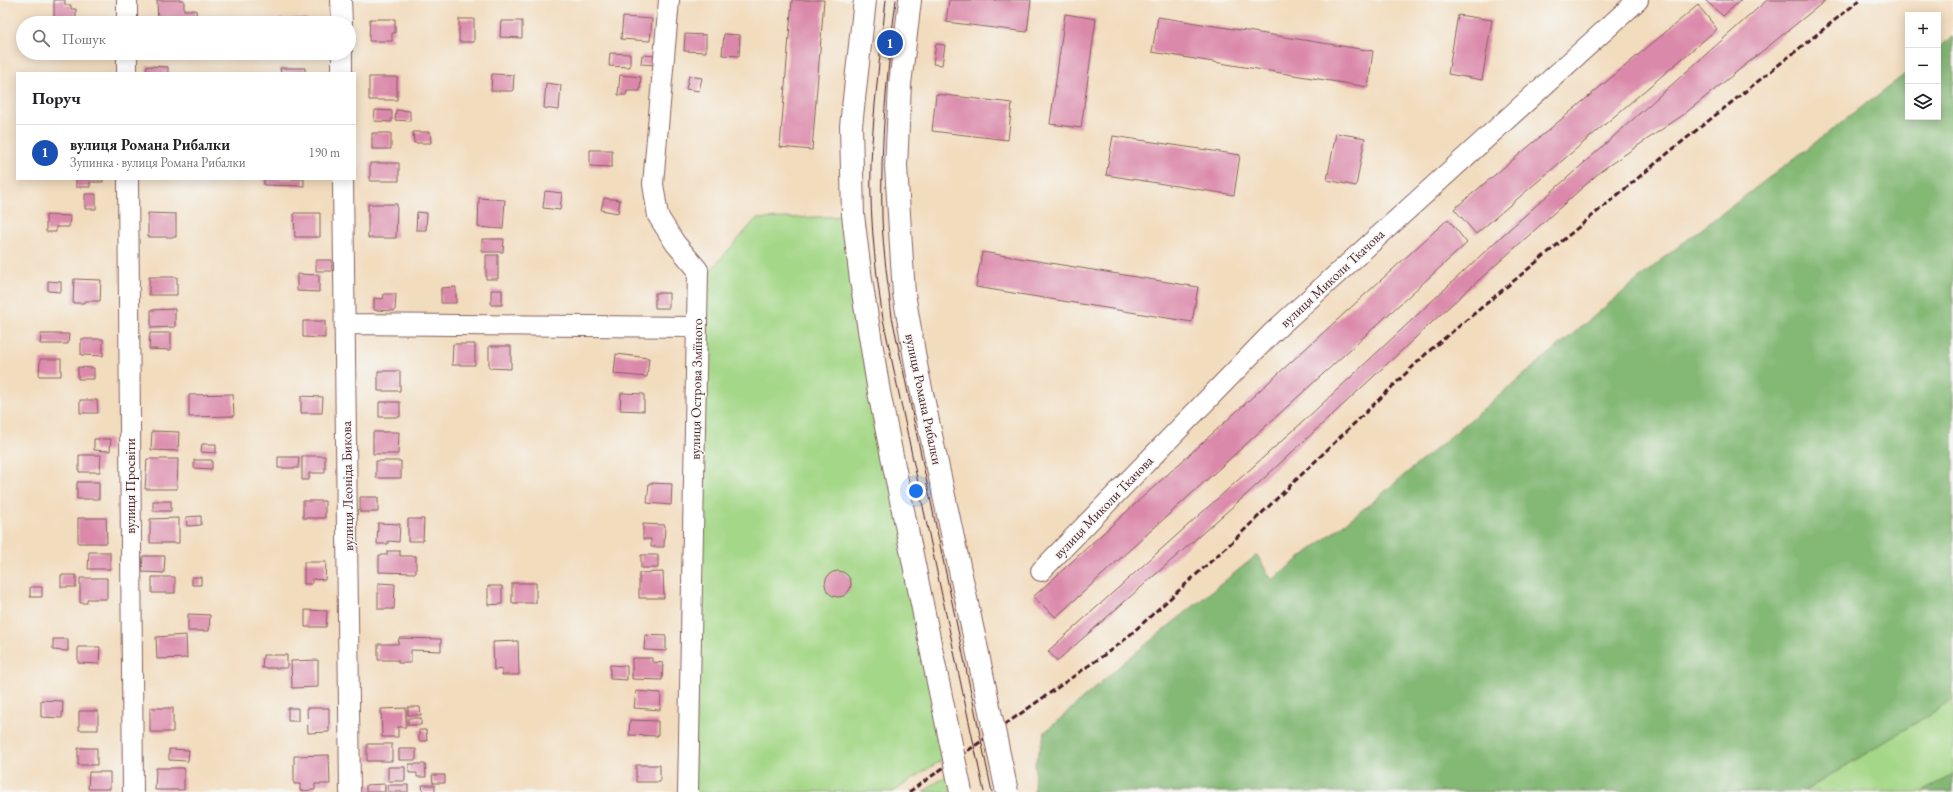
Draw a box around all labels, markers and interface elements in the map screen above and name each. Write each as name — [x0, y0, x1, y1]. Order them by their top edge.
map controls — [1905, 12, 1941, 120]
button: + — [1905, 12, 1941, 48]
search box — [16, 16, 356, 60]
icon: search — [30, 27, 52, 49]
pin: 1 — [877, 28, 903, 58]
text: Пошук — [62, 29, 106, 48]
button: − — [1905, 48, 1941, 84]
button: layers — [1905, 84, 1941, 120]
text: Поруч — [32, 87, 81, 109]
text: вулиця Романа Рибалки — [70, 135, 230, 154]
text: 1 — [42, 144, 48, 161]
text: 190 m — [309, 144, 340, 161]
text: Зупинка · вулиця Романа Рибалки — [70, 154, 246, 171]
street label: вулиця Миколи Ткачова — [1276, 225, 1388, 331]
street label: вулиця Острова Зміїного — [686, 318, 706, 460]
street label: вулиця Романа Рибалки — [901, 332, 947, 467]
street label: вулиця Леоніда Бикова — [337, 420, 357, 551]
street label: вулиця Просвіти — [121, 438, 139, 534]
street label: вулиця Миколи Ткачова — [1049, 451, 1157, 562]
your location — [906, 481, 926, 501]

